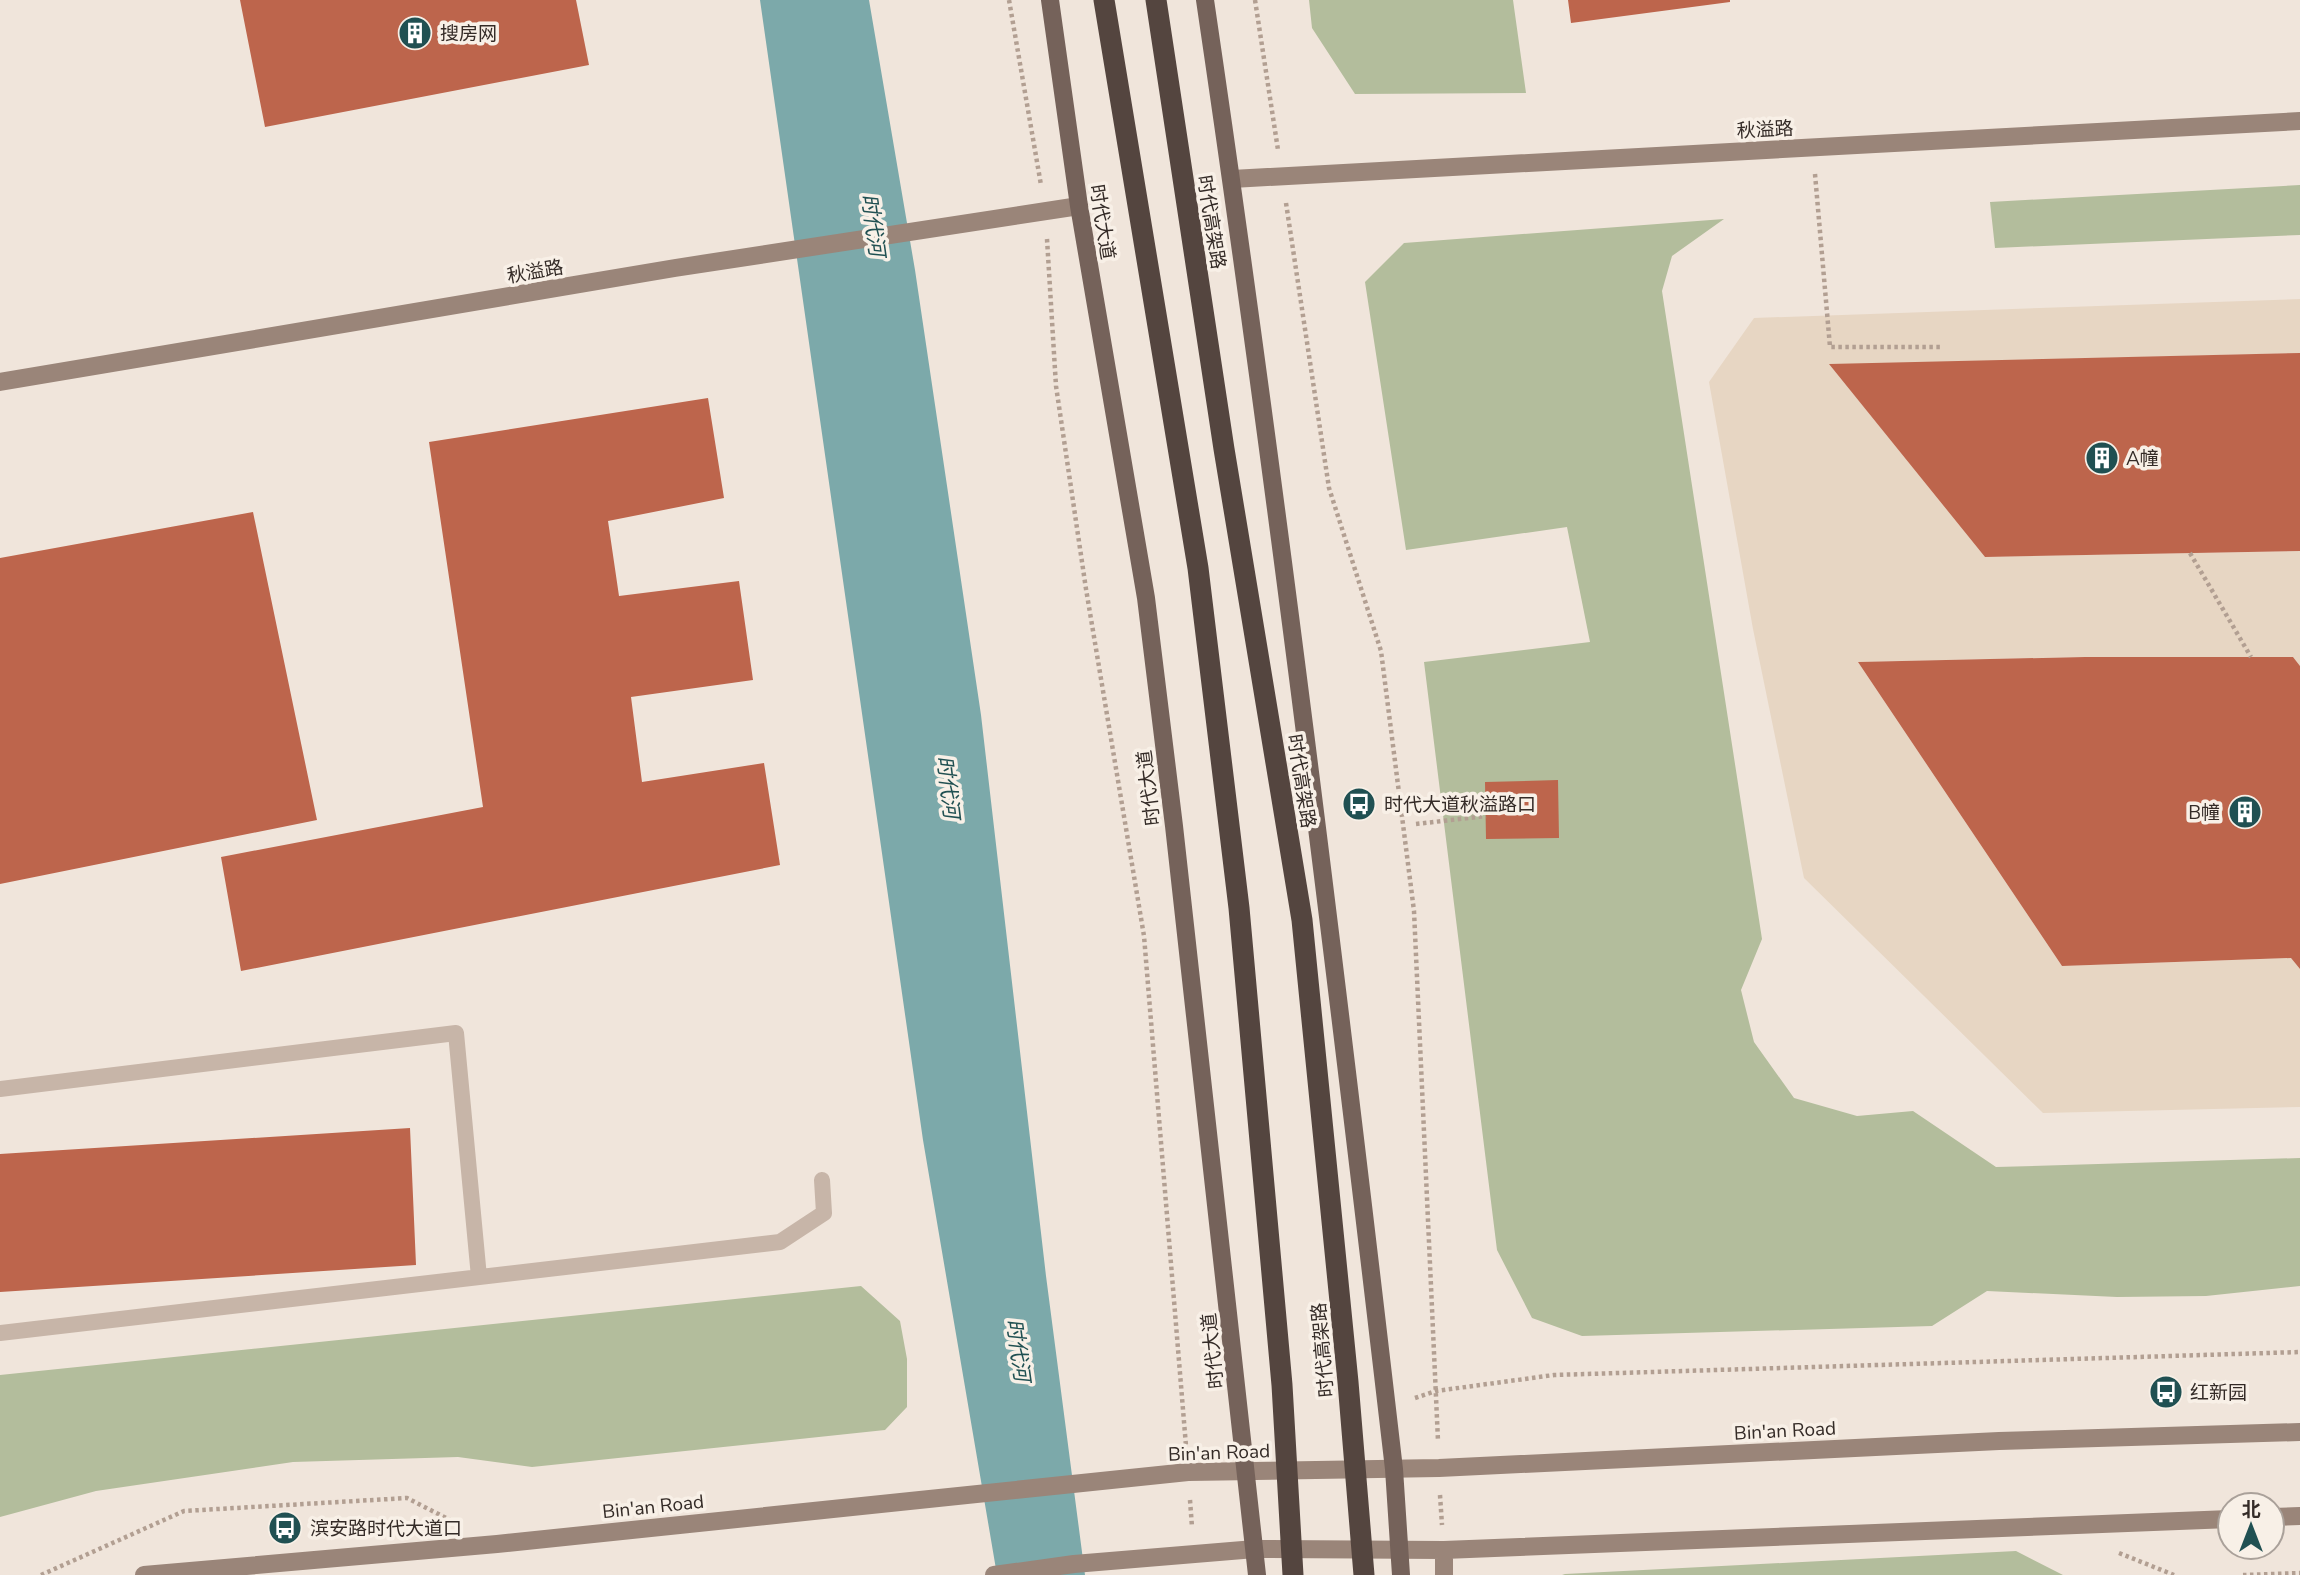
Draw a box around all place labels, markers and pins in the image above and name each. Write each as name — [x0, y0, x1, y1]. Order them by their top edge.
building icon: 搜房网 — [396, 14, 434, 52]
place label: 搜房网 — [440, 21, 497, 47]
building icon: A幢 — [2083, 439, 2121, 477]
place label: A幢 — [2126, 446, 2159, 472]
bus stop icon: 时代大道秋溢路口 — [1340, 785, 1378, 823]
place label: 时代大道秋溢路口 — [1384, 792, 1536, 818]
building icon: B幢 — [2226, 793, 2264, 831]
place label: B幢 — [2188, 800, 2220, 826]
bus stop icon: 红新园 — [2147, 1373, 2185, 1411]
place label: 红新园 — [2190, 1380, 2247, 1406]
bus stop icon: 滨安路时代大道口 — [266, 1509, 304, 1547]
place label: 滨安路时代大道口 — [310, 1516, 462, 1542]

